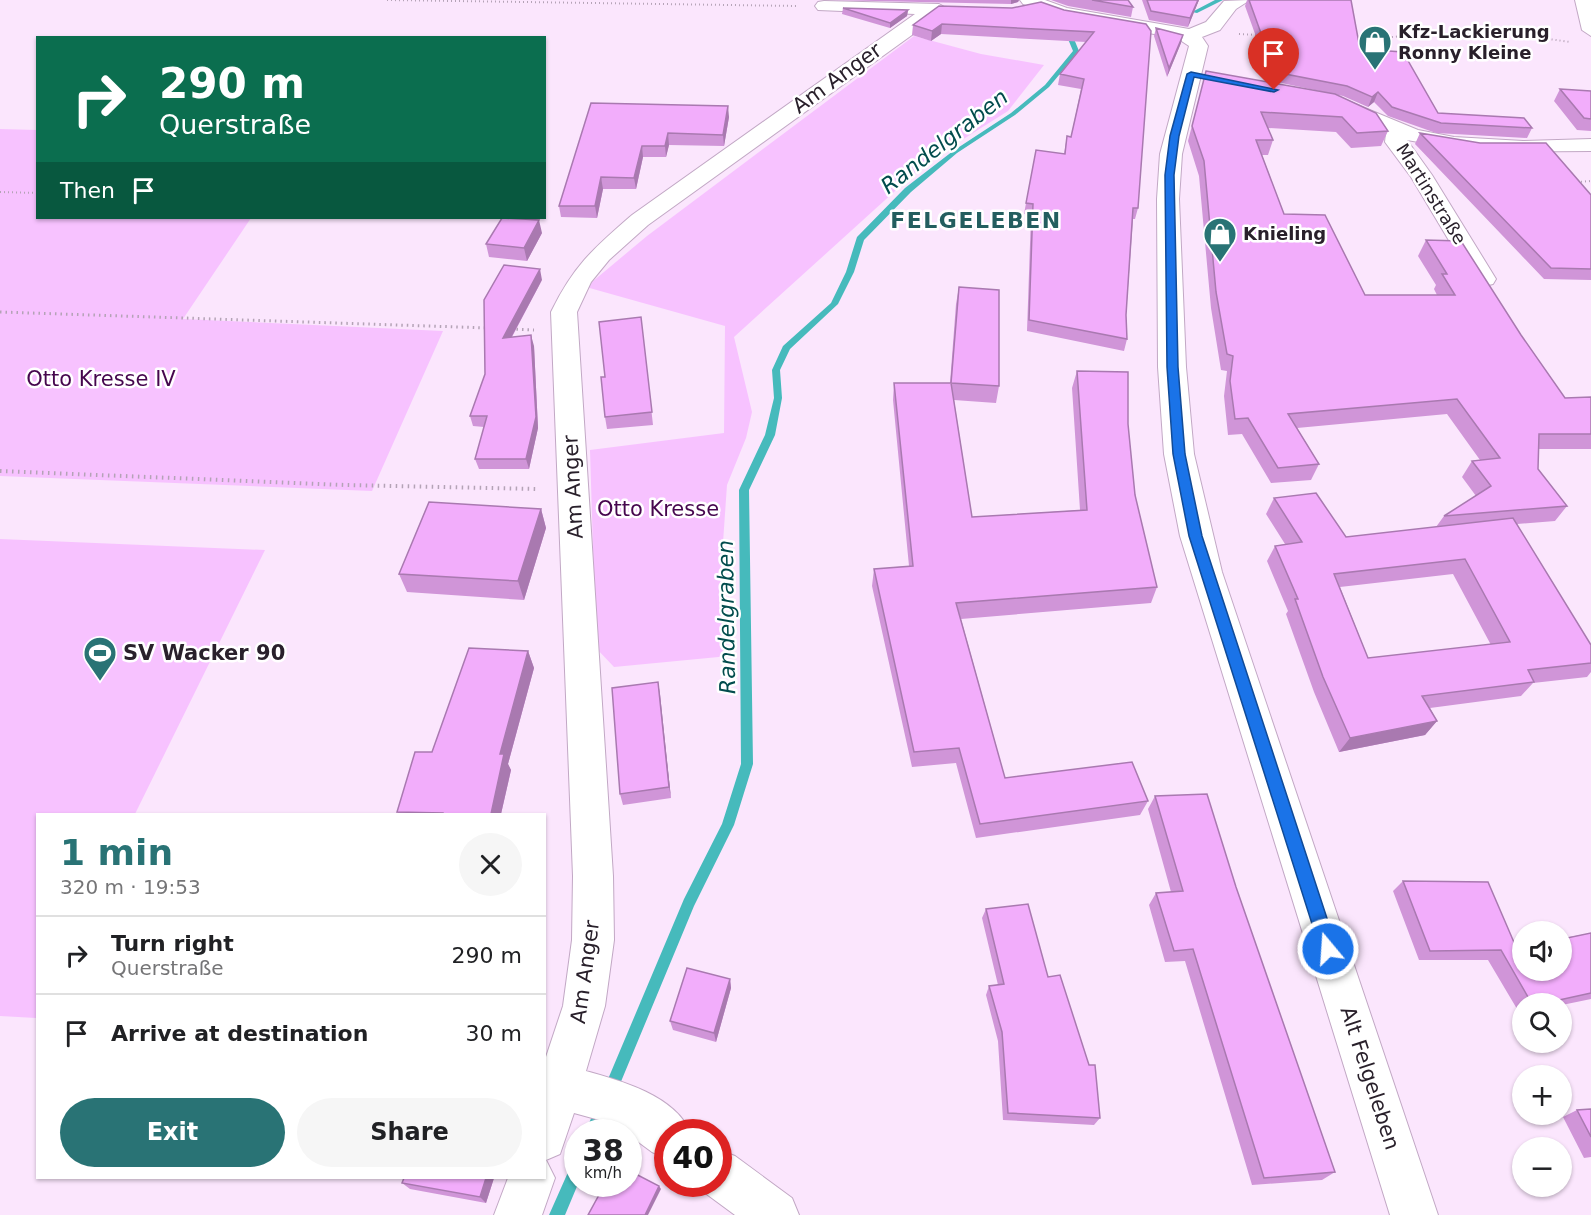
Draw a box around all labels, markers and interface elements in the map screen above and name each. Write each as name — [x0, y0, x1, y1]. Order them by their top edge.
place label: Kfz-Lackierung Ronny Kleine — [1398, 21, 1550, 63]
shop icon: Kfz-Lackierung Ronny Kleine — [1357, 24, 1393, 71]
pin — [1248, 28, 1299, 90]
street label: Am Anger — [788, 37, 886, 118]
icon: arrive — [1257, 37, 1290, 70]
text: 290 m — [159, 59, 305, 108]
icon: right — [60, 60, 138, 138]
water label: Randelgraben — [876, 84, 1013, 199]
text: Querstraße — [159, 109, 311, 140]
street label: Martinstraße — [1392, 140, 1471, 248]
icon: arrive — [127, 174, 160, 207]
text: Then — [60, 178, 115, 203]
district label: FELGELEBEN — [890, 208, 1062, 233]
shop icon: Knieling — [1202, 216, 1238, 263]
place label: Knieling — [1243, 223, 1326, 244]
park label: Otto Kresse IV — [26, 367, 176, 391]
street label: Am Anger — [558, 434, 588, 540]
park label: Otto Kresse — [597, 497, 719, 521]
water label: Randelgraben — [713, 540, 740, 694]
sports icon: SV Wacker 90 — [82, 635, 118, 682]
place label: SV Wacker 90 — [123, 641, 285, 665]
text: 1 min — [60, 832, 173, 873]
button: close — [459, 833, 522, 896]
text: 320 m · 19:53 — [60, 875, 201, 899]
position arrow — [1296, 917, 1360, 981]
street label: Am Anger — [566, 918, 604, 1025]
map controls — [1512, 921, 1572, 1197]
button: sound — [1512, 921, 1572, 981]
text: Turn right — [111, 931, 234, 956]
icon: right — [60, 939, 93, 972]
text: 290 m — [452, 943, 522, 968]
text: Querstraße — [111, 956, 224, 980]
button: search — [1512, 993, 1572, 1053]
street label: Alt Felgeleben — [1336, 1003, 1404, 1153]
icon: arrive — [60, 1017, 93, 1050]
text: Arrive at destination — [111, 1021, 368, 1046]
text: 30 m — [466, 1021, 522, 1046]
button: + — [1512, 1065, 1572, 1125]
button: Exit — [60, 1098, 285, 1167]
button: Share — [297, 1098, 522, 1167]
speed limit sign: 40 — [654, 1119, 732, 1197]
text: 38 — [582, 1133, 624, 1168]
button: − — [1512, 1137, 1572, 1197]
text: km/h — [584, 1164, 622, 1182]

